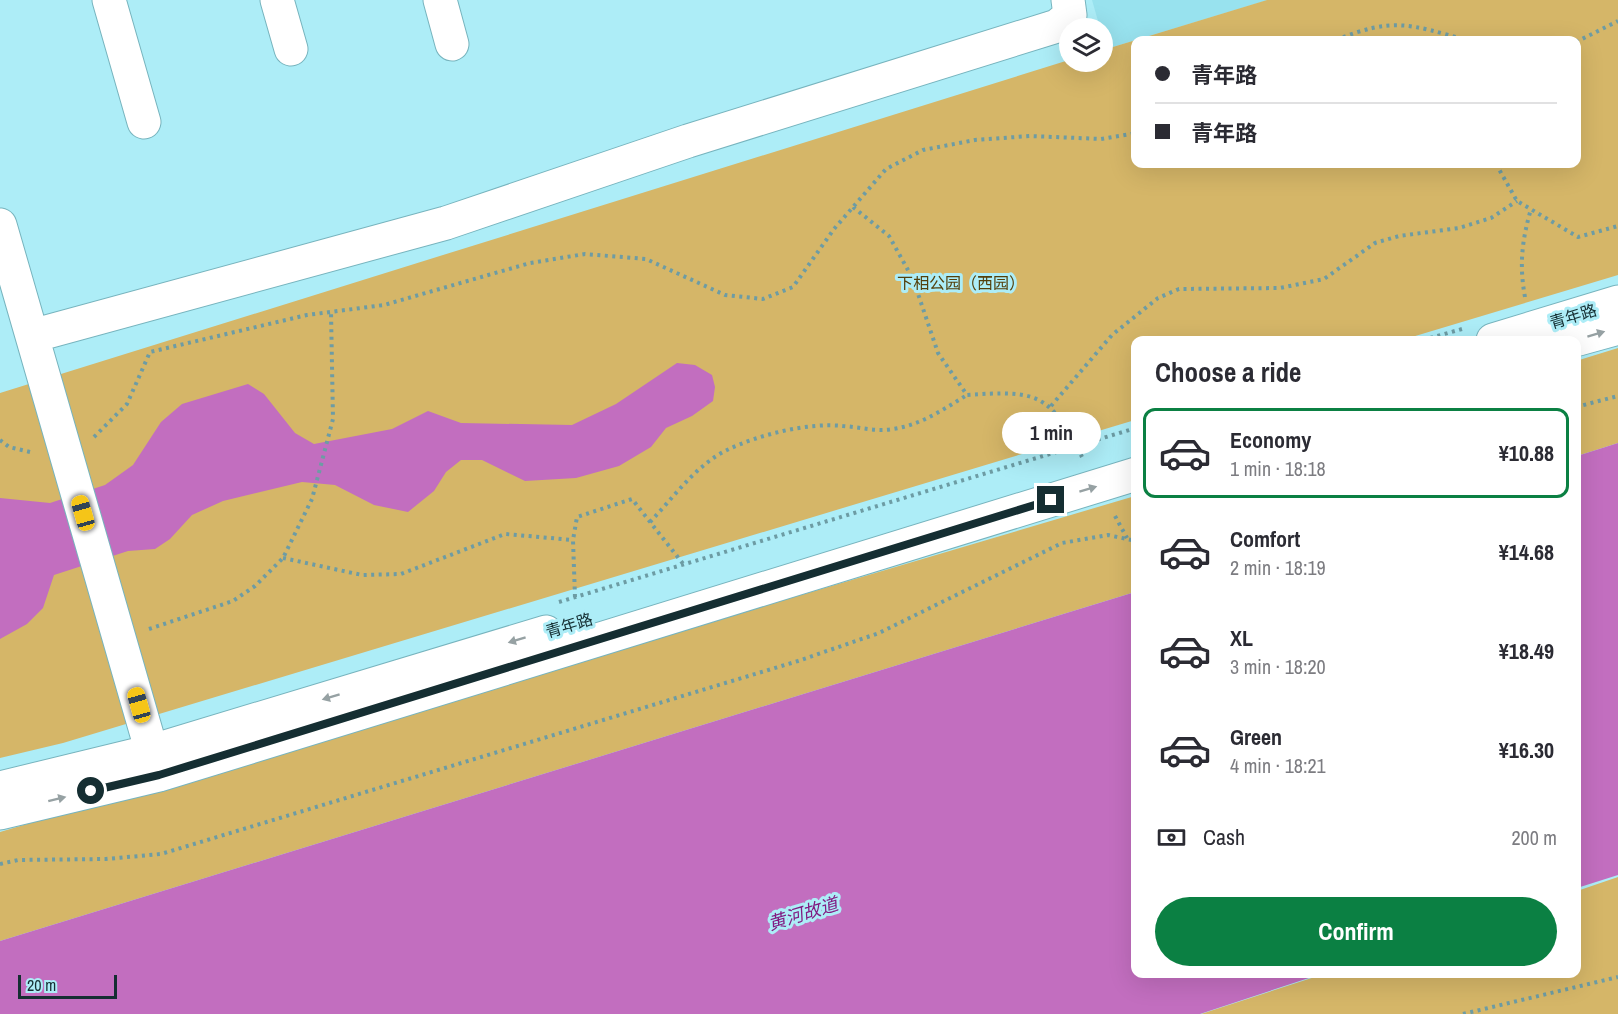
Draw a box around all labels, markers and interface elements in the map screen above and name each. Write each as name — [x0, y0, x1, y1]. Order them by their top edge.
map controls — [1059, 18, 1113, 72]
button: layers — [1059, 18, 1113, 72]
text: 青年路 — [1191, 60, 1257, 90]
text: 青年路 — [1191, 118, 1257, 148]
park label: 下相公园（西园） — [897, 272, 1025, 294]
street label: 青年路 — [1547, 298, 1599, 334]
one-way arrow — [1587, 329, 1605, 338]
text: Choose a ride — [1155, 354, 1301, 390]
callout: 1 min — [1002, 413, 1100, 455]
text: 1 min — [1030, 419, 1073, 446]
text: Economy — [1230, 425, 1311, 455]
icon: car — [1158, 426, 1212, 480]
text: ¥10.88 — [1499, 438, 1554, 468]
text: 1 min · 18:18 — [1230, 455, 1326, 482]
one-way arrow — [1079, 484, 1097, 493]
route end — [1037, 486, 1064, 513]
car — [69, 493, 97, 533]
text: Comfort — [1230, 524, 1300, 554]
icon: car — [1158, 525, 1212, 579]
text: ¥14.68 — [1499, 537, 1554, 567]
text: 2 min · 18:19 — [1230, 554, 1326, 581]
street label: 青年路 — [543, 607, 595, 643]
text: XL — [1230, 623, 1253, 653]
icon: car — [1158, 624, 1212, 678]
one-way arrow — [508, 636, 526, 645]
text: ¥18.49 — [1499, 636, 1554, 666]
text: 3 min · 18:20 — [1230, 653, 1326, 680]
car — [125, 685, 153, 725]
one-way arrow — [322, 693, 340, 702]
text: Green — [1230, 722, 1282, 752]
icon: car — [1158, 723, 1212, 777]
text: ¥16.30 — [1499, 735, 1554, 765]
text: 4 min · 18:21 — [1230, 752, 1326, 779]
route start — [77, 777, 104, 804]
one-way arrow — [48, 794, 66, 804]
icon: cash — [1155, 821, 1188, 854]
text: Cash — [1203, 822, 1245, 852]
text: 200 m — [1511, 824, 1557, 851]
water label: 黄河故道 — [765, 890, 844, 936]
button: Confirm — [1155, 897, 1557, 966]
scale bar — [18, 972, 117, 1000]
text: 20 m — [27, 974, 56, 996]

